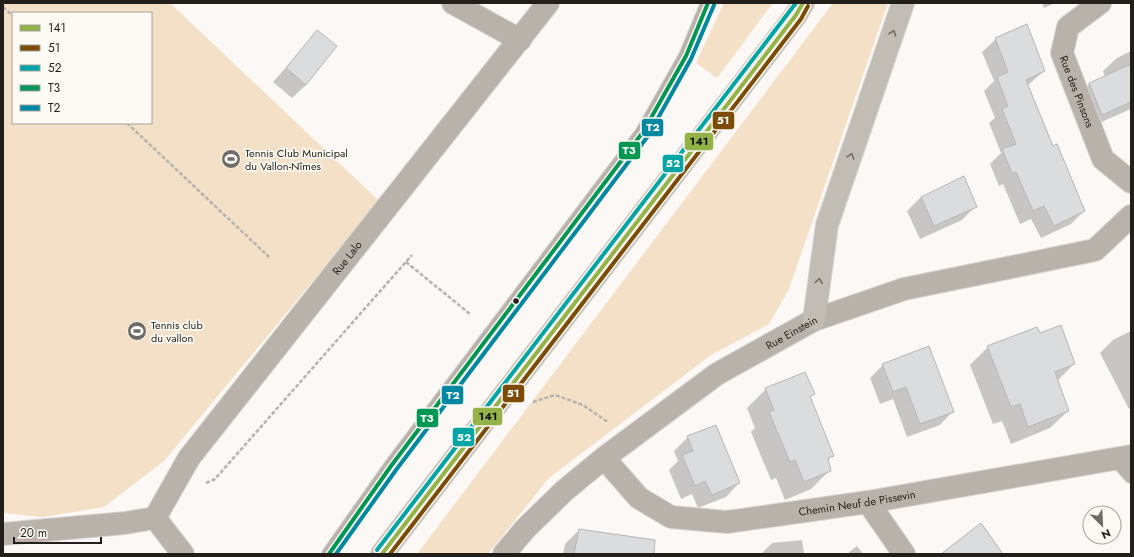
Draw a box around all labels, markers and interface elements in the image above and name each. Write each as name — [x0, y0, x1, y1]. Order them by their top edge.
legend — [12, 12, 152, 124]
text: 141 — [48, 19, 66, 37]
one-way arrow — [888, 29, 897, 36]
text: 51 — [48, 39, 60, 57]
street label: Rue des Pinsons — [1056, 53, 1098, 130]
text: 52 — [48, 59, 62, 77]
text: T3 — [48, 79, 61, 97]
text: T2 — [48, 99, 61, 117]
line badge: 51 — [712, 111, 735, 130]
text: 51 — [717, 112, 729, 128]
line badge: T2 — [641, 118, 664, 137]
text: T2 — [646, 119, 660, 135]
line badge: 141 — [684, 132, 714, 151]
text: 141 — [690, 133, 708, 149]
line badge: T3 — [618, 141, 641, 160]
text: T3 — [622, 142, 636, 158]
place label: Tennis Club Municipal du Vallon-Nîmes — [245, 145, 348, 174]
sports icon: Tennis Club Municipal du Vallon-Nîmes — [220, 148, 242, 170]
one-way arrow — [846, 152, 855, 159]
line badge: 52 — [662, 154, 684, 173]
text: 52 — [666, 155, 680, 171]
street label: Rue Lalo — [328, 237, 366, 278]
one-way arrow — [814, 278, 823, 284]
unlabelled marker — [511, 296, 521, 306]
street label: Rue Einstein — [763, 312, 820, 353]
place label: Tennis club du vallon — [151, 317, 203, 346]
sports icon: Tennis club du vallon — [126, 320, 148, 342]
line badge: 51 — [502, 384, 525, 403]
line badge: T2 — [441, 385, 464, 405]
text: 51 — [507, 385, 519, 401]
text: T2 — [446, 387, 460, 403]
line badge: 141 — [472, 407, 503, 426]
line badge: T3 — [416, 408, 439, 428]
text: 141 — [479, 408, 497, 424]
text: T3 — [420, 410, 434, 426]
line badge: 52 — [452, 427, 475, 447]
text: 52 — [457, 429, 471, 445]
street label: Chemin Neuf de Pissevin — [798, 486, 917, 520]
north arrow — [1082, 505, 1122, 545]
scale bar — [14, 519, 101, 545]
text: 20 m — [20, 524, 47, 542]
text: N — [1099, 525, 1113, 543]

